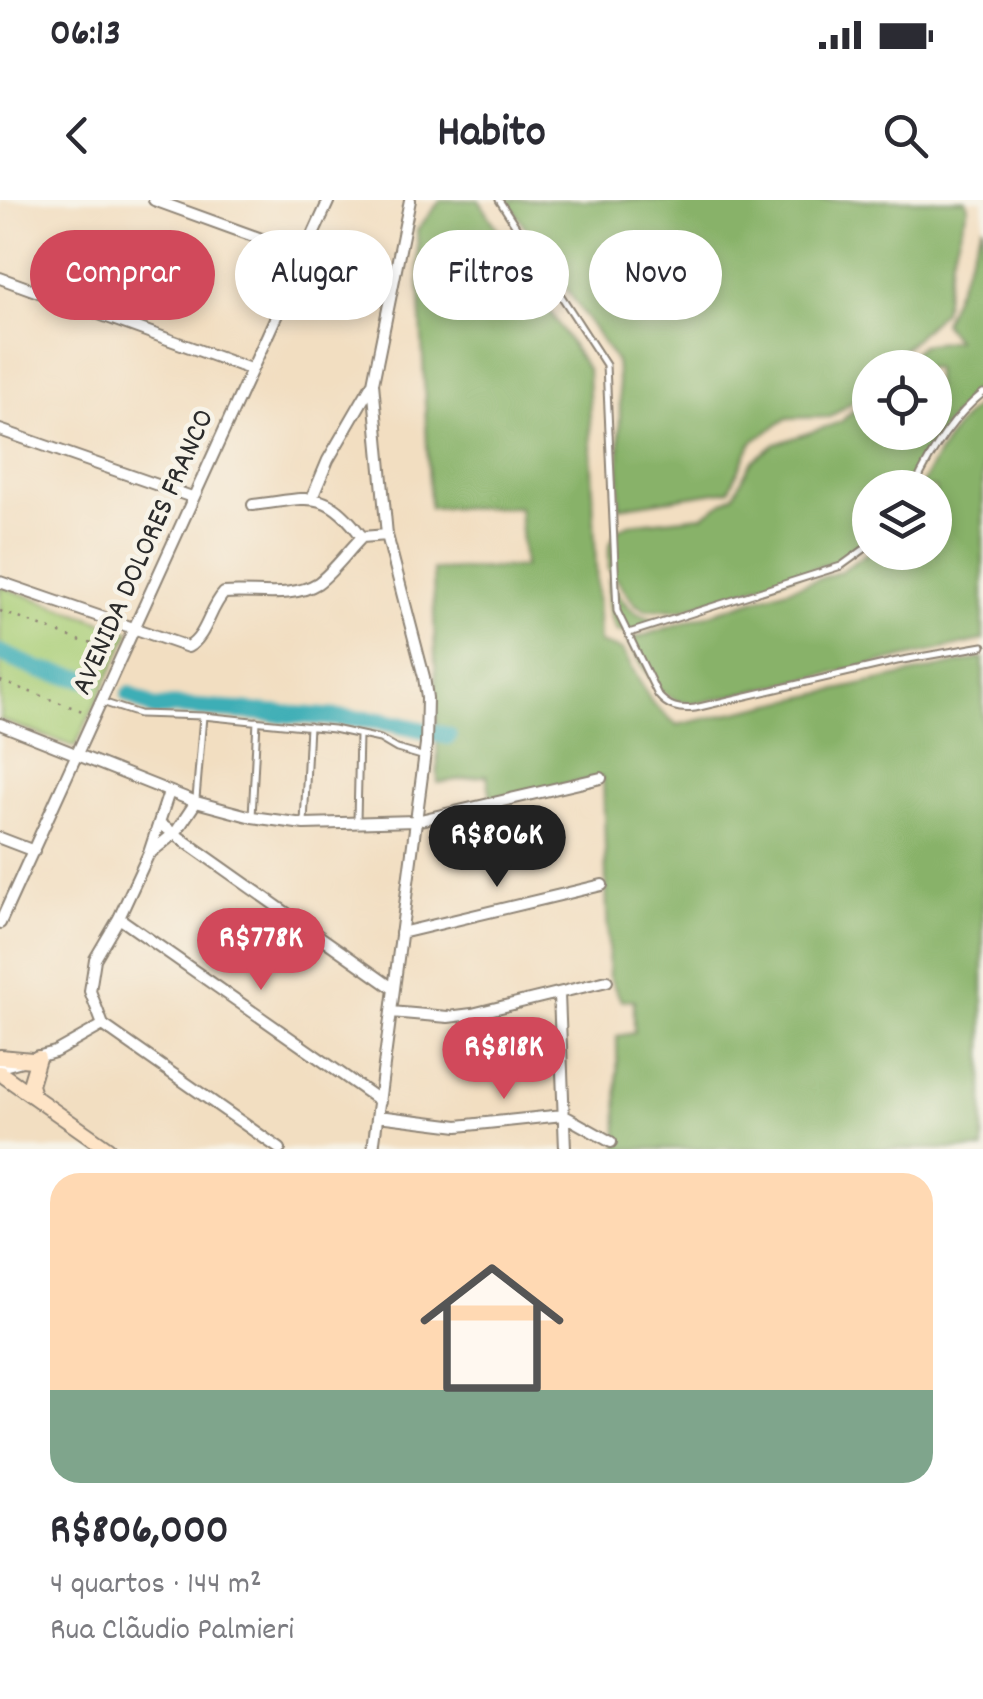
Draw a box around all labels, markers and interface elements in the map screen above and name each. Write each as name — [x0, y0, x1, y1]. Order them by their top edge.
text: 06:13 — [50, 8, 121, 63]
text: Habito — [437, 103, 546, 167]
icon: back — [50, 108, 105, 163]
icon: search — [878, 108, 933, 163]
chip: Comprar — [30, 230, 215, 320]
chip: Alugar — [235, 230, 393, 320]
chip: Filtros — [413, 230, 569, 320]
chip: Novo — [589, 230, 722, 320]
map controls — [852, 350, 952, 570]
button: locate — [852, 350, 952, 450]
street label: AVENIDA DOLORES FRANCO — [63, 403, 228, 703]
button: layers — [852, 470, 952, 570]
pin: R$806K — [416, 805, 578, 890]
text: R$806K — [451, 814, 543, 860]
pin: R$778K — [180, 908, 342, 993]
text: R$778K — [219, 917, 303, 963]
pin: R$818K — [423, 1017, 585, 1102]
text: R$818K — [464, 1026, 544, 1072]
icon: home — [402, 1238, 582, 1418]
text: R$806,000 — [50, 1503, 229, 1563]
text: 4 quartos · 144 m² — [50, 1563, 262, 1609]
text: Rua Clãudio Palmieri — [50, 1609, 294, 1655]

